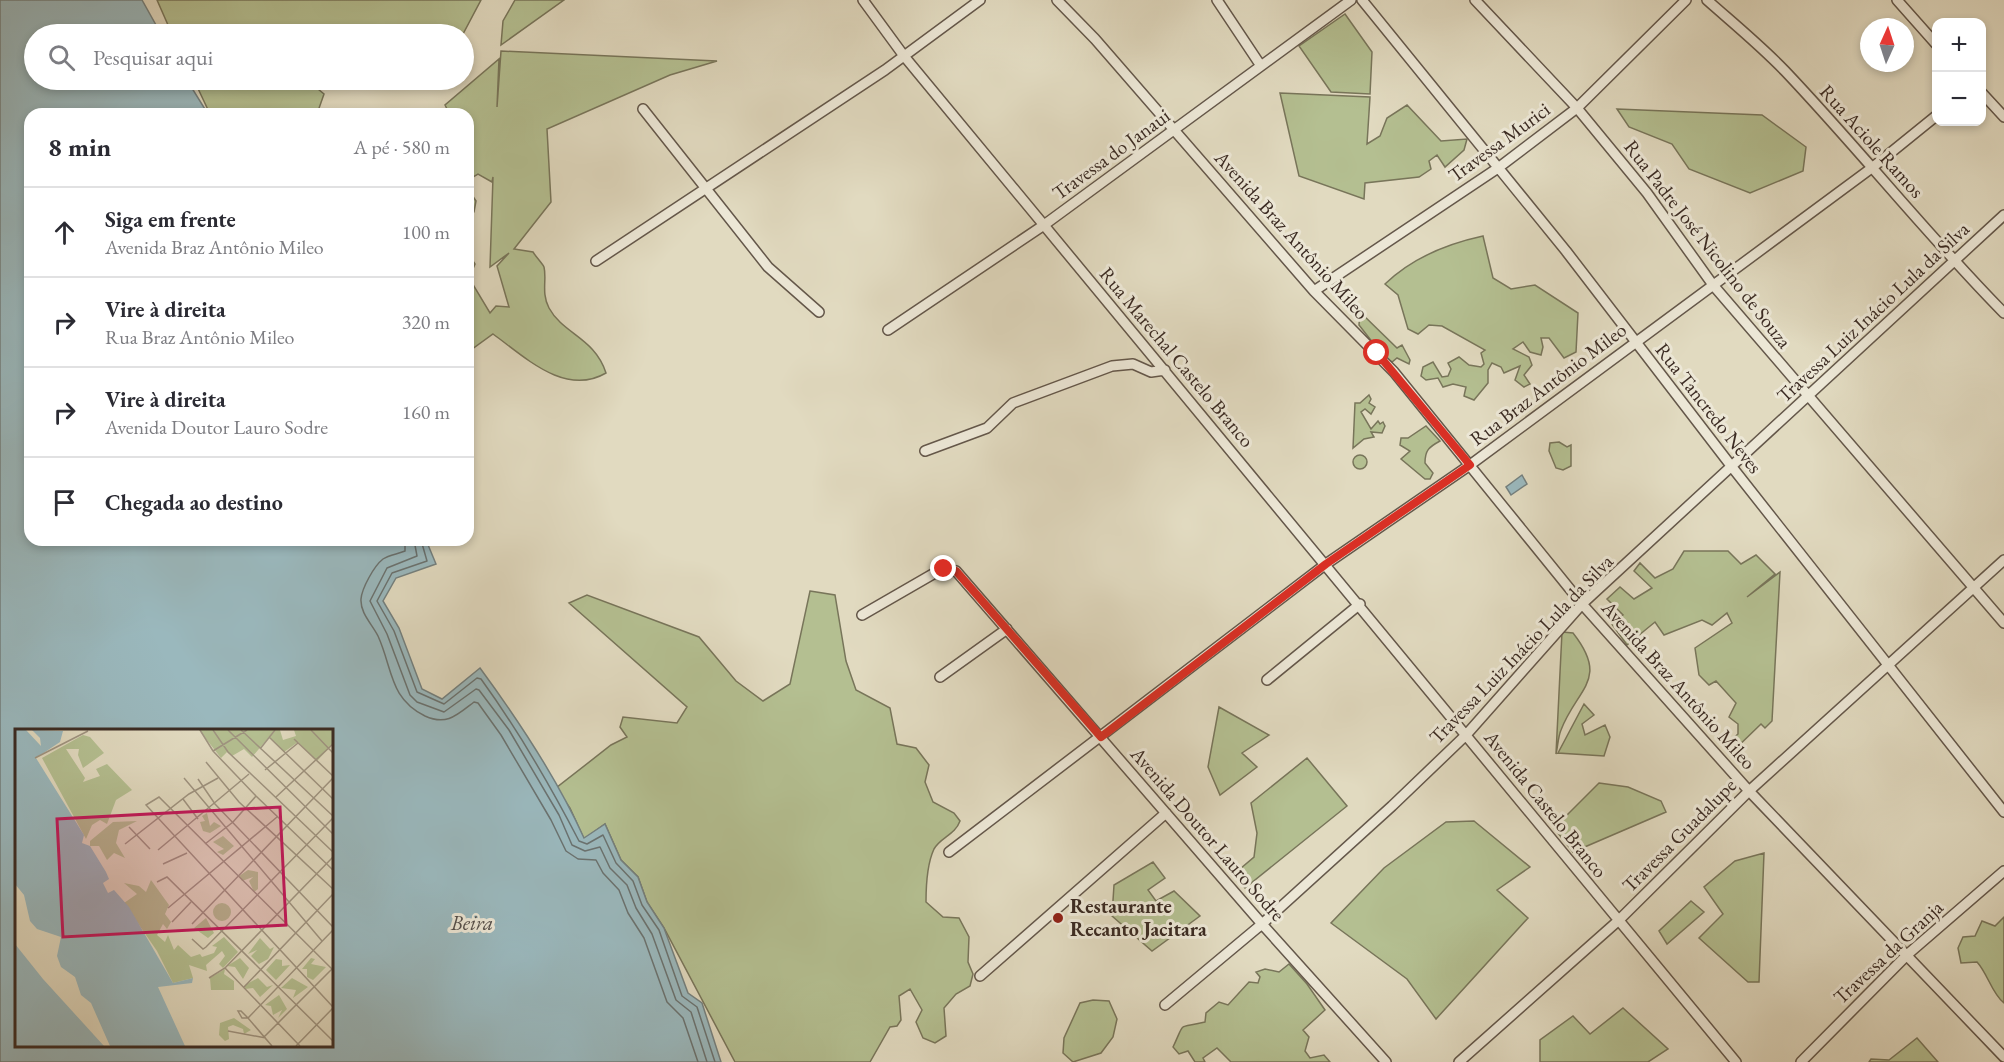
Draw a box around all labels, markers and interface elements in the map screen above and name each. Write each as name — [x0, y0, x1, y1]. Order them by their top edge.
north arrow — [1860, 18, 1914, 72]
map controls — [1932, 18, 1986, 126]
button: + — [1932, 18, 1986, 72]
search box — [24, 24, 474, 90]
icon: search — [45, 41, 78, 74]
text: Pesquisar aqui — [93, 43, 213, 72]
button: − — [1932, 72, 1986, 126]
street label: Rua Aciole Ramos — [1814, 79, 1930, 203]
street label: Travessa Murici — [1443, 96, 1555, 188]
street label: Travessa do Janaui — [1047, 102, 1175, 205]
text: 8 min — [48, 130, 111, 164]
text: A pé · 580 m — [354, 134, 450, 160]
street label: Rua Padre José Nicolino de Souza — [1618, 134, 1798, 354]
street label: Avenida Braz Antônio Mileo — [1208, 144, 1375, 325]
text: Siga em frente — [105, 205, 236, 234]
icon: ahead — [48, 216, 81, 249]
street label: Travessa Luiz Inácio Lula da Silva — [1771, 216, 1975, 408]
text: 100 m — [402, 219, 450, 245]
text: Avenida Braz Antônio Mileo — [105, 234, 324, 260]
street label: Rua Marechal Castelo Branco — [1094, 261, 1260, 453]
text: Vire à direita — [105, 295, 226, 324]
icon: right — [48, 306, 81, 339]
text: 320 m — [402, 309, 450, 335]
street label: Rua Braz Antônio Mileo — [1465, 317, 1632, 451]
text: Rua Braz Antônio Mileo — [105, 324, 294, 350]
street label: Rua Tancredo Neves — [1650, 337, 1768, 479]
route start — [1363, 339, 1389, 365]
text: Vire à direita — [105, 385, 226, 414]
icon: right — [48, 396, 81, 429]
text: 160 m — [402, 399, 450, 425]
text: Avenida Doutor Lauro Sodre — [105, 414, 328, 440]
icon: arrive — [48, 486, 81, 519]
text: Chegada ao destino — [105, 488, 283, 517]
street label: Travessa Luiz Inácio Lula da Silva — [1423, 549, 1619, 749]
route end — [930, 555, 956, 581]
street label: Avenida Braz Antônio Mileo — [1595, 594, 1762, 775]
street label: Avenida Castelo Branco — [1478, 724, 1613, 883]
inset map — [15, 729, 333, 1047]
street label: Avenida Doutor Lauro Sodre — [1124, 741, 1291, 927]
street label: Travessa Guadalupe — [1616, 772, 1742, 898]
place label: Restaurante Recanto Jacitara — [1070, 893, 1207, 942]
street label: Travessa da Granja — [1828, 894, 1948, 1010]
water label: Beira — [450, 909, 493, 936]
marker: Restaurante Recanto Jacitara — [1051, 911, 1065, 925]

